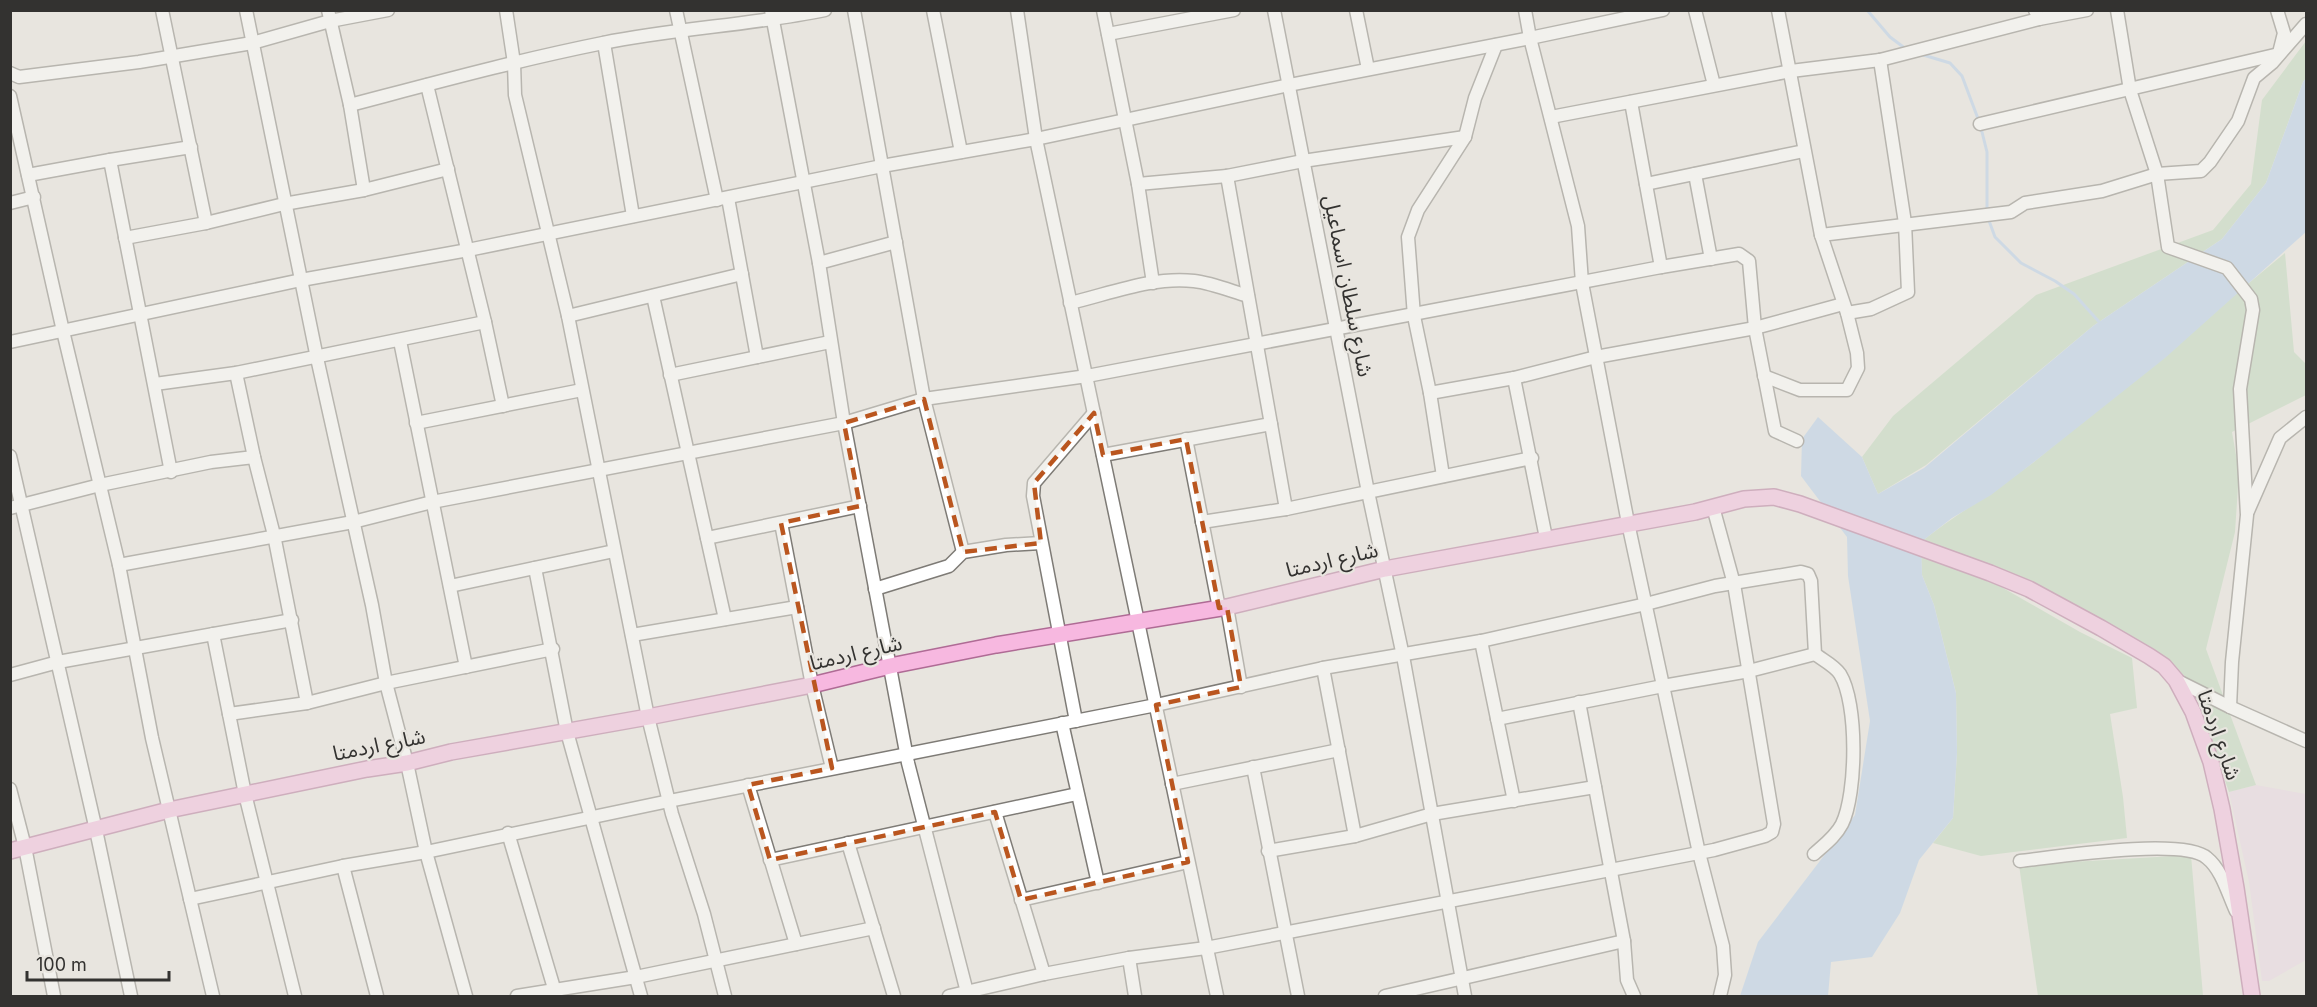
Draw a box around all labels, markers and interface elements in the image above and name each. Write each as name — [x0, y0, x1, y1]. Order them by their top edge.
street label: شارع سلطان اسماعيل — [1316, 193, 1378, 379]
street label: شارع اردمتا — [1283, 537, 1381, 585]
street label: شارع اردمتا — [807, 630, 905, 678]
street label: شارع اردمتا — [2190, 686, 2247, 784]
street label: شارع اردمتا — [330, 723, 428, 769]
scale bar — [27, 944, 170, 982]
text: 100 m — [36, 954, 87, 975]

